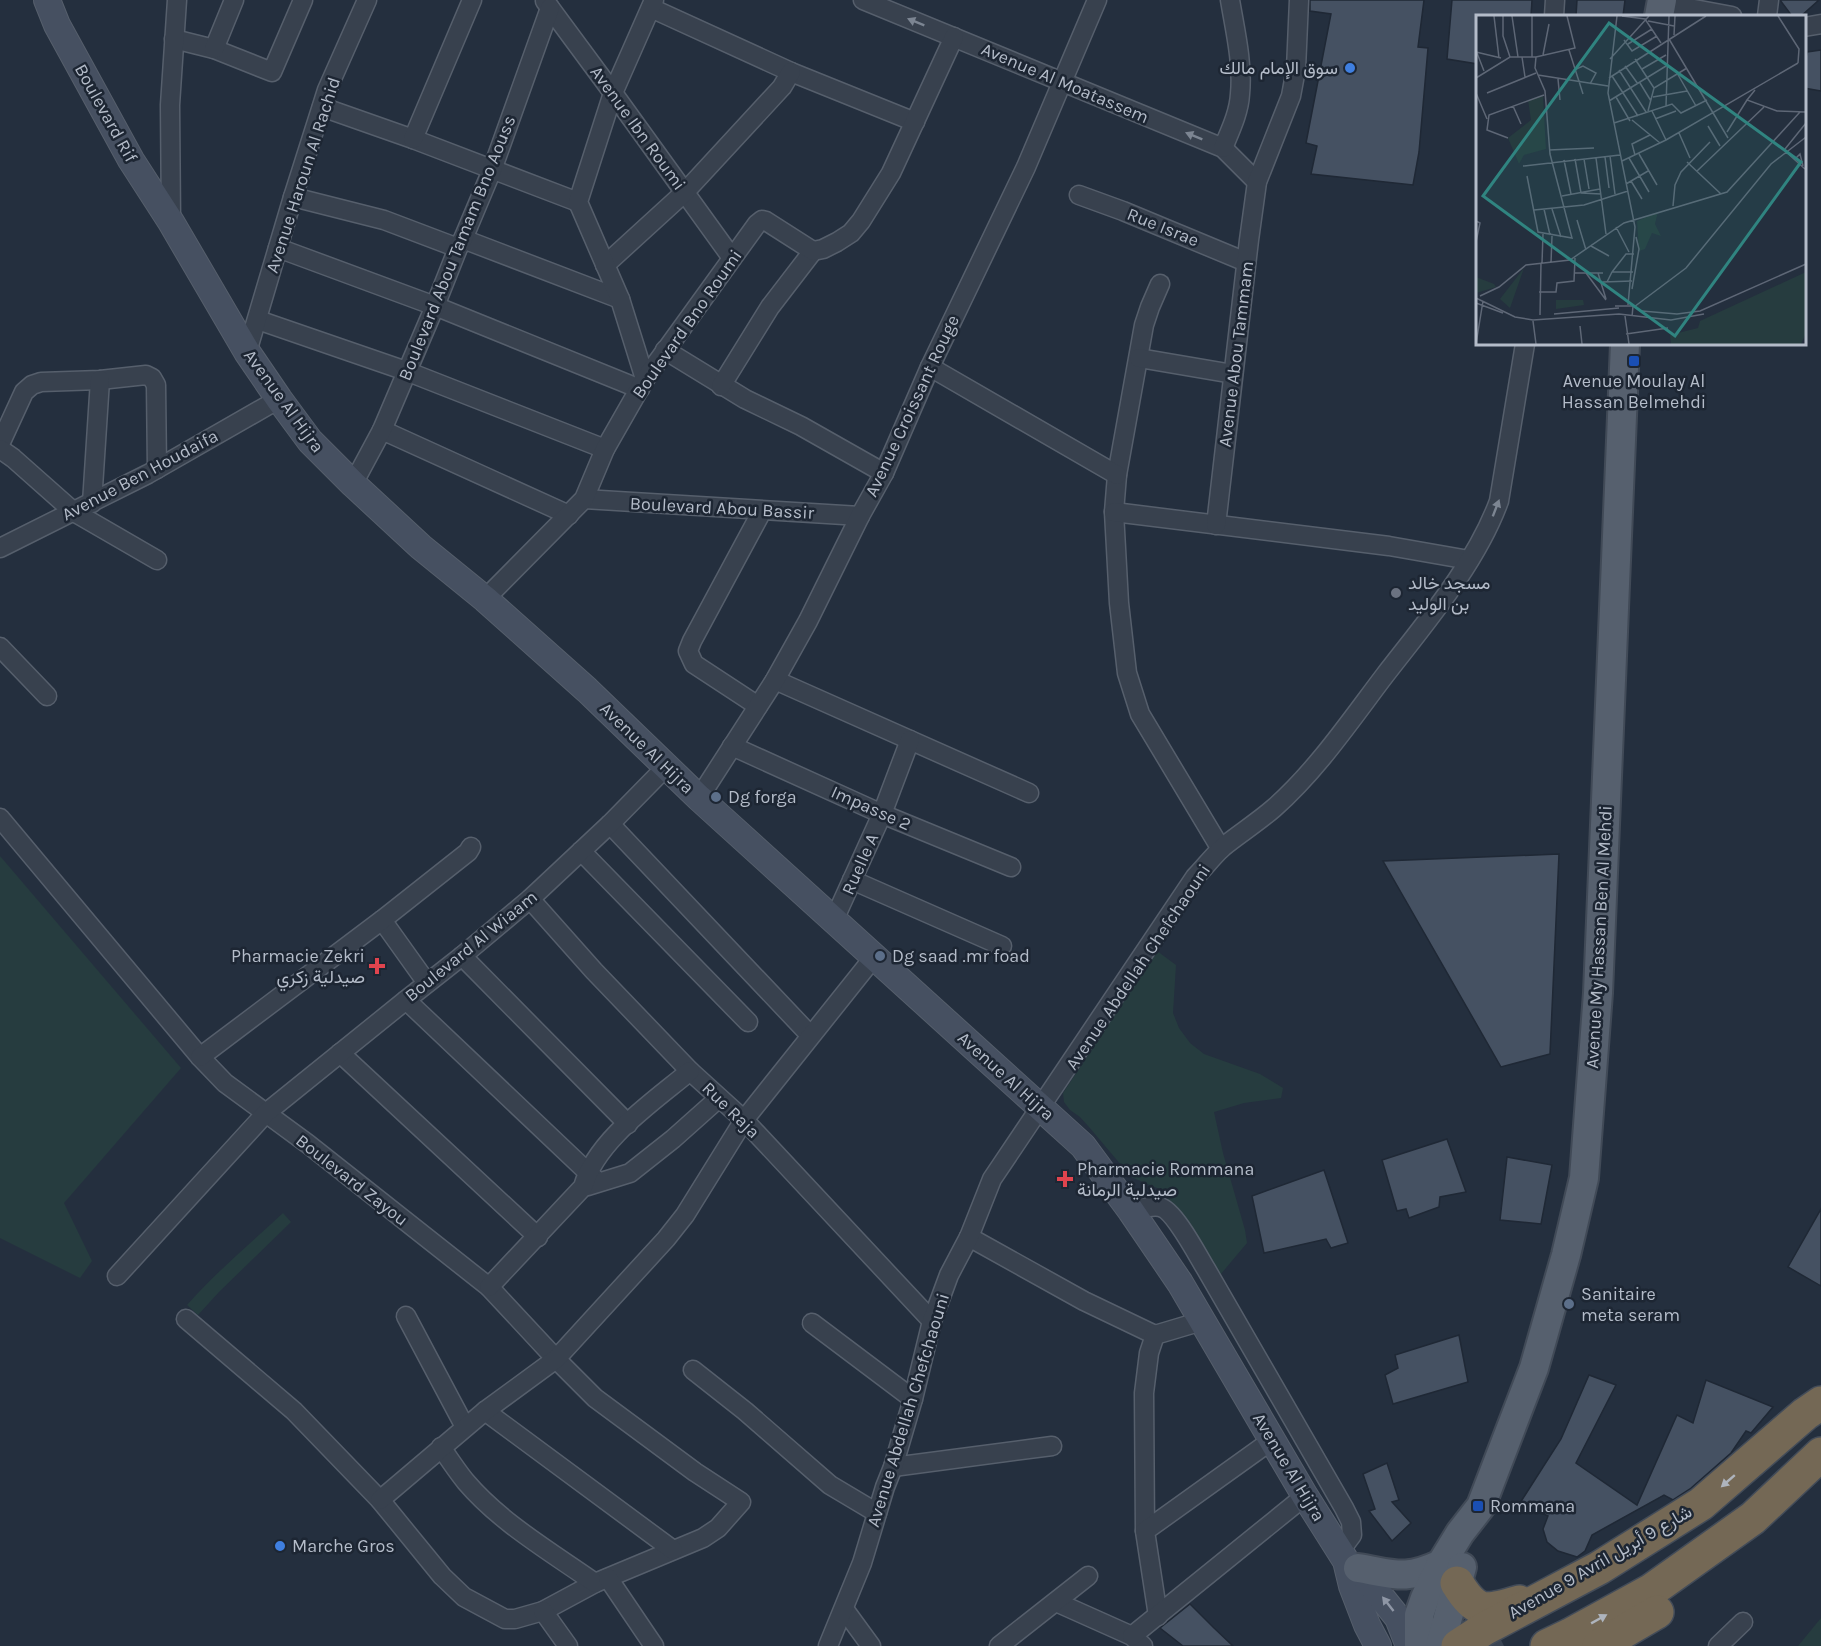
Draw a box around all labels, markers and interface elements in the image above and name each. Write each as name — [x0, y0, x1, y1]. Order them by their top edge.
inset map — [1476, 15, 1806, 345]
one-way arrow — [907, 17, 925, 27]
street label: Avenue Al Moatassem — [978, 38, 1152, 128]
place label: سوق الإمام مالك — [1219, 57, 1338, 80]
street label: Boulevard Rif — [70, 60, 142, 167]
marker: سوق الإمام مالك — [1343, 61, 1357, 75]
street label: Avenue Ibn Roumi — [586, 62, 690, 194]
street label: Avenue Haroun Al Rachid — [261, 74, 345, 276]
street label: Boulevard Abou Tamam Bno Aouss — [394, 112, 520, 384]
one-way arrow — [1184, 131, 1202, 141]
street label: Rue Israe — [1124, 203, 1202, 251]
street label: Boulevard Bno Roumi — [627, 245, 747, 403]
street label: Avenue Abou Tammam — [1214, 260, 1258, 448]
street label: Avenue Croissant Rouge — [860, 312, 964, 500]
street label: Avenue Al Hijra — [239, 345, 329, 457]
marker: Avenue Moulay Al Hassan Belmehdi — [1627, 354, 1641, 368]
place label: Avenue Moulay Al Hassan Belmehdi — [1562, 370, 1706, 413]
street label: Avenue Ben Houdaifa — [58, 424, 222, 526]
street label: Boulevard Abou Bassir — [629, 492, 815, 524]
one-way arrow — [1492, 499, 1502, 517]
place label: مسجد خالد بن الوليد — [1408, 572, 1490, 615]
marker: مسجد خالد بن الوليد — [1389, 586, 1403, 600]
street label: Avenue Al Hijra — [595, 697, 699, 799]
street label: Impasse 2 — [828, 781, 914, 835]
place label: Dg forga — [728, 786, 797, 808]
marker: Dg forga — [709, 790, 723, 804]
street label: Avenue My Hassan Ben Al Mehdi — [1581, 805, 1617, 1069]
street label: Ruelle A — [837, 830, 883, 898]
street label: Avenue Abdellah Chefchaouni — [1061, 860, 1215, 1074]
street label: Boulevard Al Wiaam — [400, 886, 542, 1006]
place label: Pharmacie Zekri صيدلية زكري — [231, 945, 365, 992]
place label: Dg saad .mr foad — [892, 945, 1030, 967]
marker: Dg saad .mr foad — [873, 949, 887, 963]
marker: Pharmacie Zekri صيدلية زكري — [370, 959, 384, 973]
street label: Avenue Al Hijra — [953, 1027, 1059, 1125]
street label: Rue Raja — [697, 1077, 765, 1143]
street label: Boulevard Zayou — [292, 1129, 412, 1231]
place label: Pharmacie Rommana صيدلية الرمانة — [1077, 1158, 1254, 1201]
marker: Pharmacie Rommana صيدلية الرمانة — [1058, 1172, 1072, 1186]
place label: Sanitaire meta seram — [1581, 1283, 1680, 1326]
street label: Avenue Abdellah Chefchaouni — [862, 1290, 954, 1530]
marker: Sanitaire meta seram — [1562, 1297, 1576, 1311]
street label: Avenue Al Hijra — [1248, 1409, 1330, 1525]
one-way arrow — [1721, 1474, 1736, 1487]
place label: Rommana — [1490, 1495, 1575, 1517]
marker: Rommana — [1471, 1499, 1485, 1513]
street label: Avenue 9 Avril شارع 9 أبريل — [1504, 1500, 1696, 1624]
place label: Marche Gros — [292, 1535, 395, 1557]
marker: Marche Gros — [273, 1539, 287, 1553]
one-way arrow — [1382, 1597, 1394, 1612]
one-way arrow — [1590, 1614, 1607, 1624]

